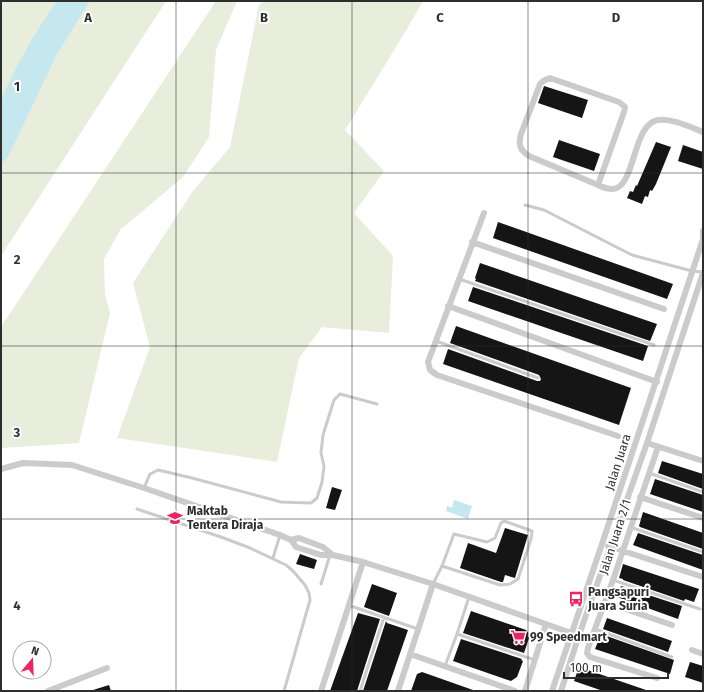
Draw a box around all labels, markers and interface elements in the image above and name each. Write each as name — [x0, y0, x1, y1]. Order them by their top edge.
text: A — [83, 10, 92, 25]
text: B — [260, 10, 268, 25]
text: C — [436, 10, 444, 25]
text: D — [612, 10, 621, 25]
text: 1 — [14, 79, 20, 94]
text: 2 — [14, 252, 21, 267]
text: 3 — [13, 425, 21, 440]
street label: Jalan Juara — [602, 432, 634, 492]
street label: Jalan Juara 2/1 — [596, 498, 634, 576]
place label: Maktab Tentera Diraja — [187, 504, 264, 532]
school or university icon: Maktab Tentera Diraja — [166, 509, 184, 527]
place label: Pangsapuri Juara Suria — [587, 585, 649, 613]
bus stop icon: Pangsapuri Juara Suria — [567, 590, 585, 608]
text: 4 — [13, 598, 21, 613]
supermarket icon: 99 Speedmart — [509, 628, 527, 646]
place label: 99 Speedmart — [530, 630, 607, 644]
north arrow — [12, 640, 52, 680]
text: N — [30, 644, 41, 658]
scale bar — [564, 654, 668, 680]
text: 100 m — [570, 661, 602, 675]

